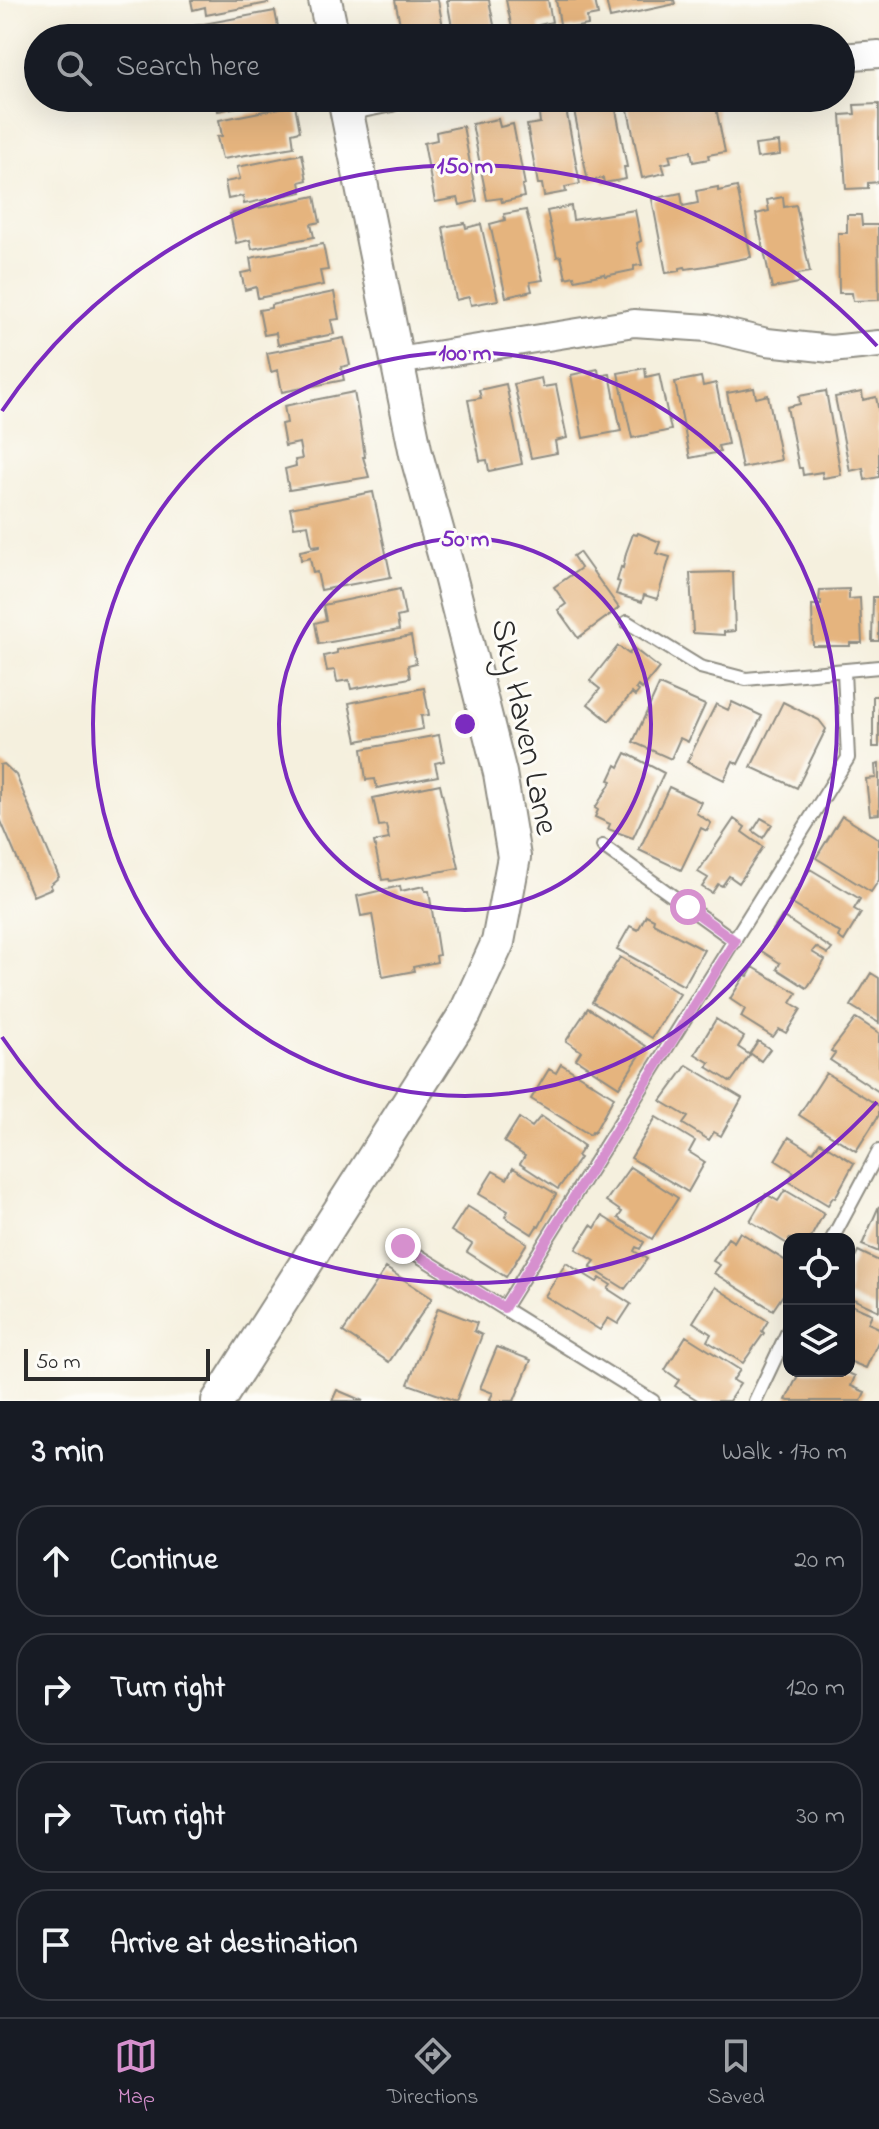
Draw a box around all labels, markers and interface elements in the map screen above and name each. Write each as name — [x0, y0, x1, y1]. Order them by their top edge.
search box — [24, 24, 855, 112]
icon: search — [52, 46, 96, 90]
text: Search here — [116, 46, 260, 90]
text: 150 m — [437, 150, 494, 185]
text: 100 m — [439, 337, 492, 372]
text: 50 m — [441, 523, 490, 558]
street label: Sky Haven Lane — [476, 614, 570, 840]
centre of rings — [451, 710, 479, 738]
route start — [670, 889, 706, 925]
route end — [385, 1228, 421, 1264]
map controls — [783, 1233, 855, 1377]
button: locate — [783, 1233, 855, 1305]
button: layers — [783, 1305, 855, 1377]
scale bar — [24, 1345, 210, 1381]
text: 50 m — [36, 1347, 81, 1379]
text: 3 min — [32, 1428, 104, 1478]
text: Walk · 170 m — [722, 1434, 847, 1472]
icon: ahead — [34, 1539, 78, 1583]
text: Continue — [110, 1539, 218, 1583]
text: 20 m — [794, 1542, 845, 1580]
icon: right — [34, 1667, 78, 1711]
text: Turn right — [110, 1667, 225, 1711]
text: 120 m — [786, 1670, 845, 1708]
icon: right — [34, 1795, 78, 1839]
text: Turn right — [110, 1795, 225, 1839]
text: 30 m — [796, 1798, 845, 1836]
icon: arrive — [34, 1923, 78, 1967]
text: Arrive at destination — [110, 1923, 358, 1967]
tab: Map — [114, 2034, 158, 2114]
tab: Directions — [387, 2034, 478, 2114]
tab: Saved — [707, 2034, 765, 2114]

